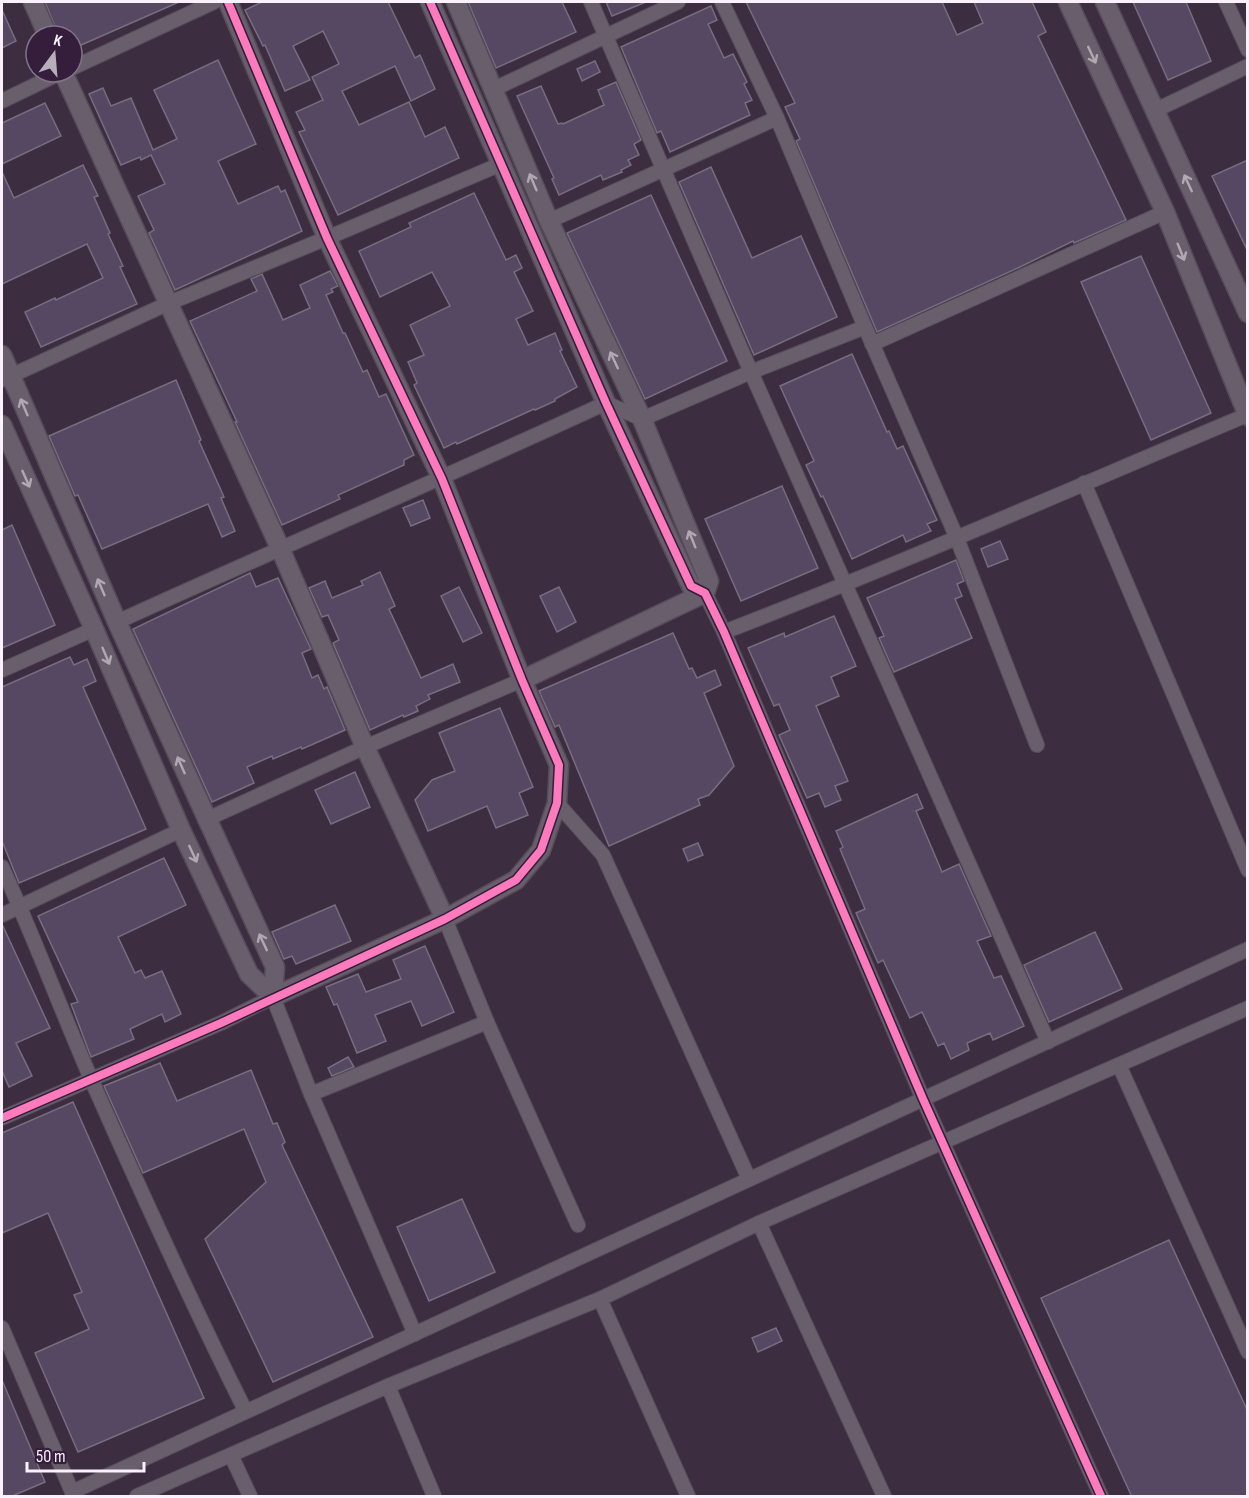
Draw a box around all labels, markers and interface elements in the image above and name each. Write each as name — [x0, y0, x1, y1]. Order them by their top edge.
north arrow — [24, 24, 84, 84]
text: K — [51, 31, 64, 51]
one-way arrow — [1087, 45, 1098, 63]
one-way arrow — [527, 174, 538, 192]
one-way arrow — [1181, 175, 1193, 193]
one-way arrow — [1176, 242, 1187, 260]
one-way arrow — [608, 351, 620, 369]
one-way arrow — [18, 399, 29, 417]
one-way arrow — [20, 469, 32, 487]
one-way arrow — [686, 530, 697, 548]
one-way arrow — [95, 578, 106, 596]
one-way arrow — [101, 647, 112, 665]
one-way arrow — [174, 756, 186, 774]
one-way arrow — [187, 845, 199, 863]
one-way arrow — [256, 933, 268, 951]
scale bar — [27, 1435, 144, 1473]
text: 50 m — [36, 1446, 66, 1467]

